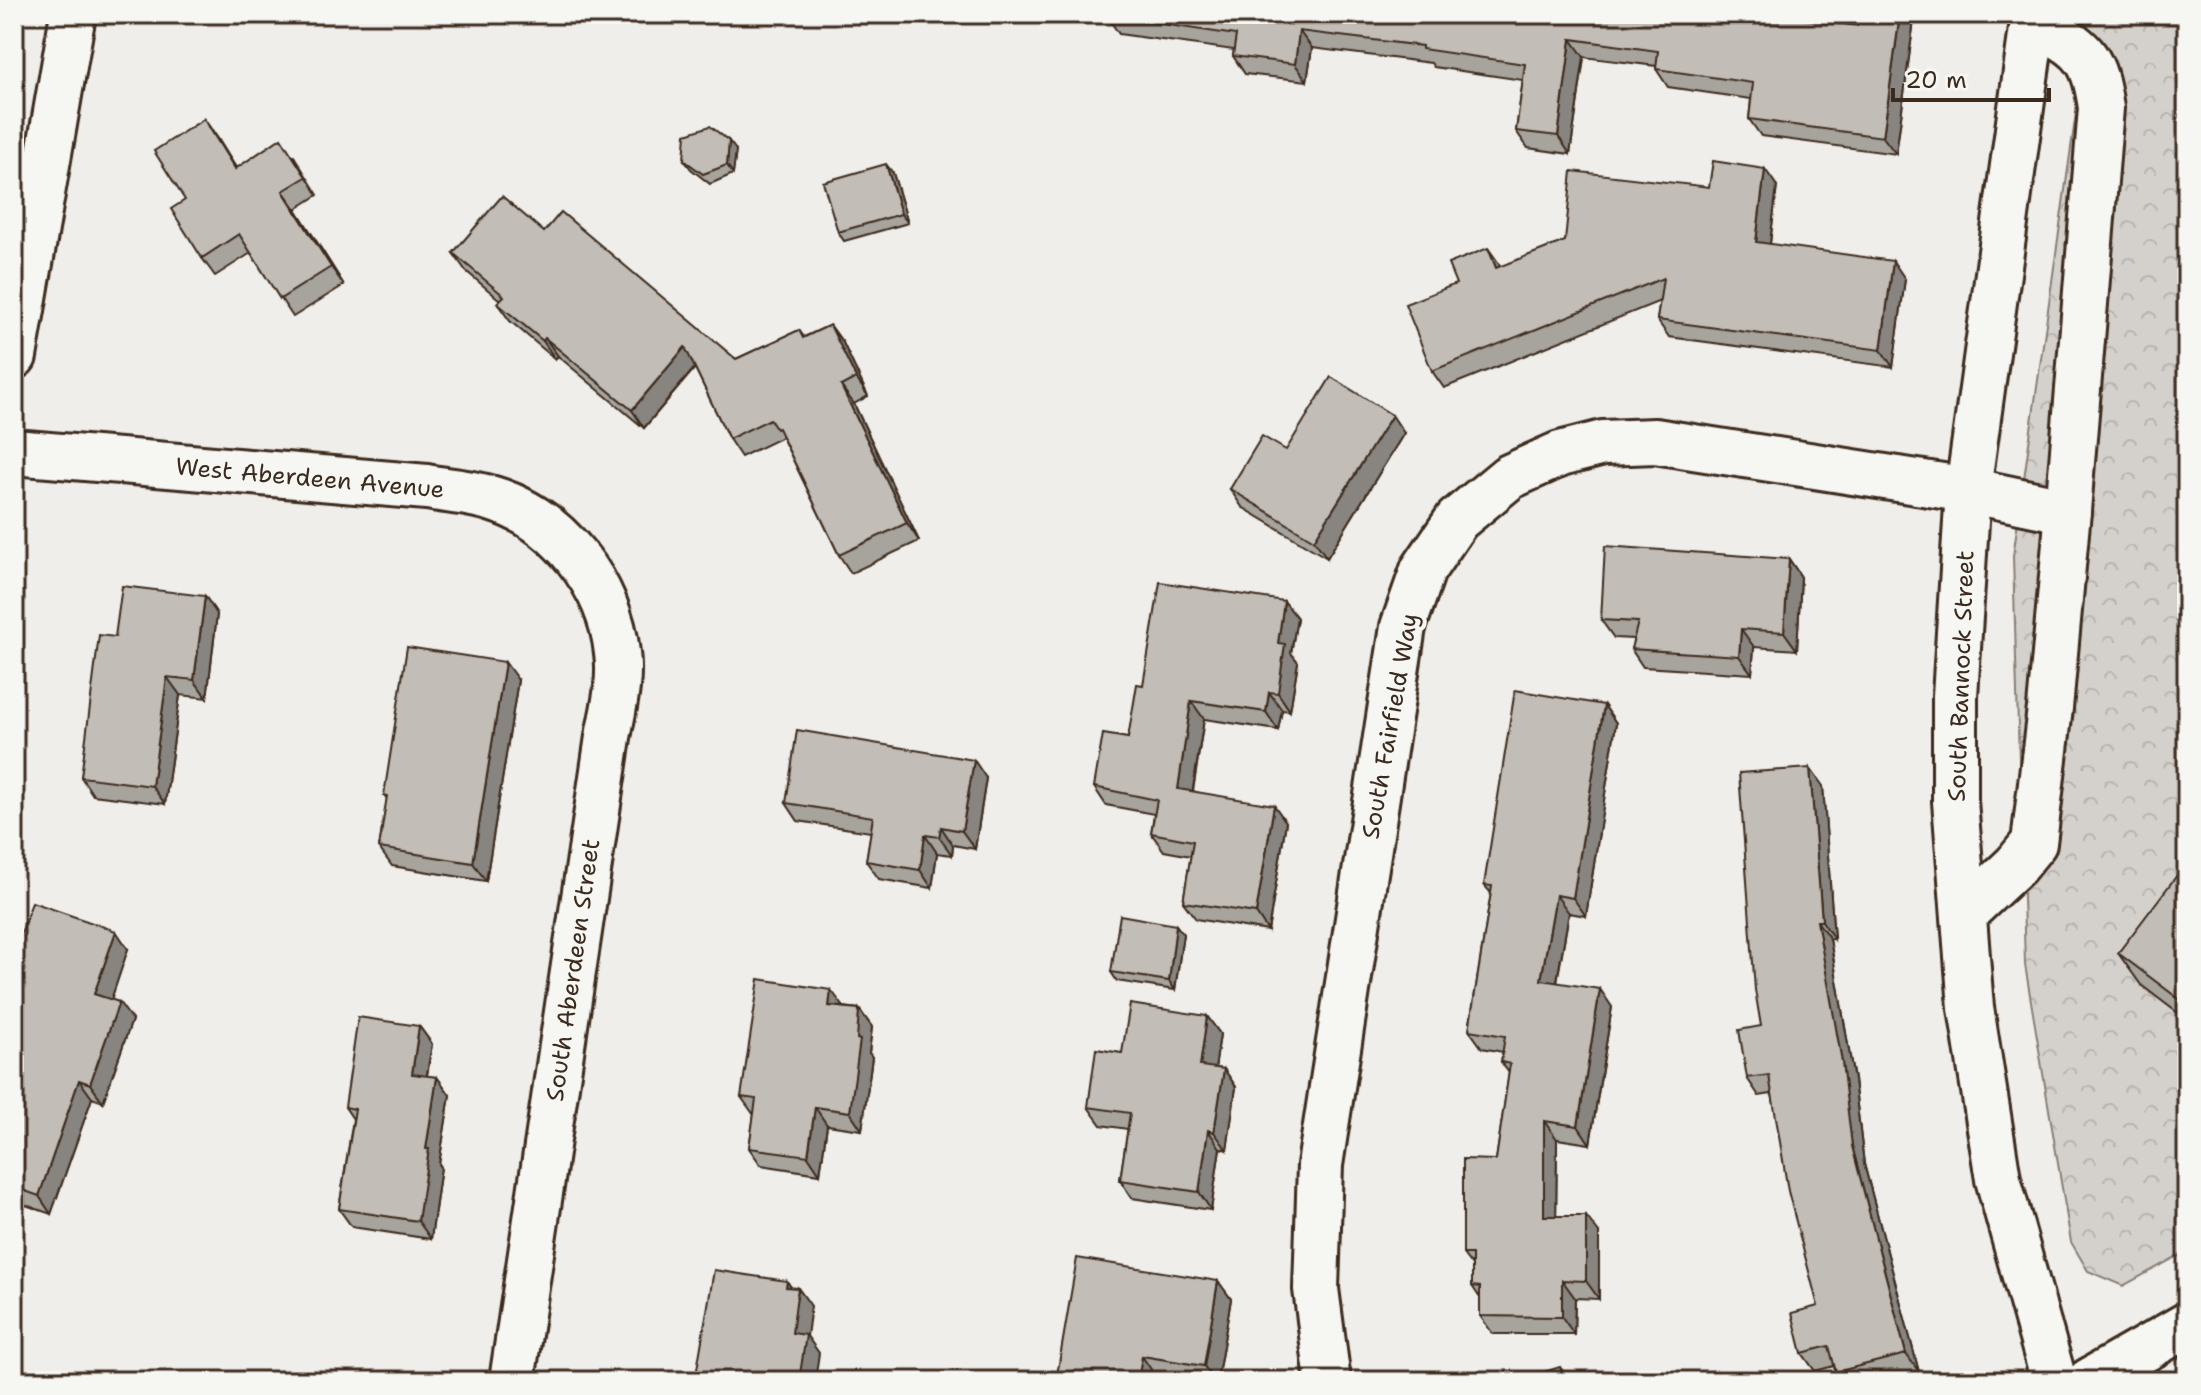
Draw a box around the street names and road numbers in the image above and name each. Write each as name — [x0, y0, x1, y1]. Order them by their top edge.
street label: West Aberdeen Avenue — [174, 450, 446, 506]
street label: South Bannock Street — [1941, 550, 1981, 802]
street label: South Fairfield Way — [1354, 611, 1426, 841]
street label: South Aberdeen Street — [539, 837, 607, 1103]

